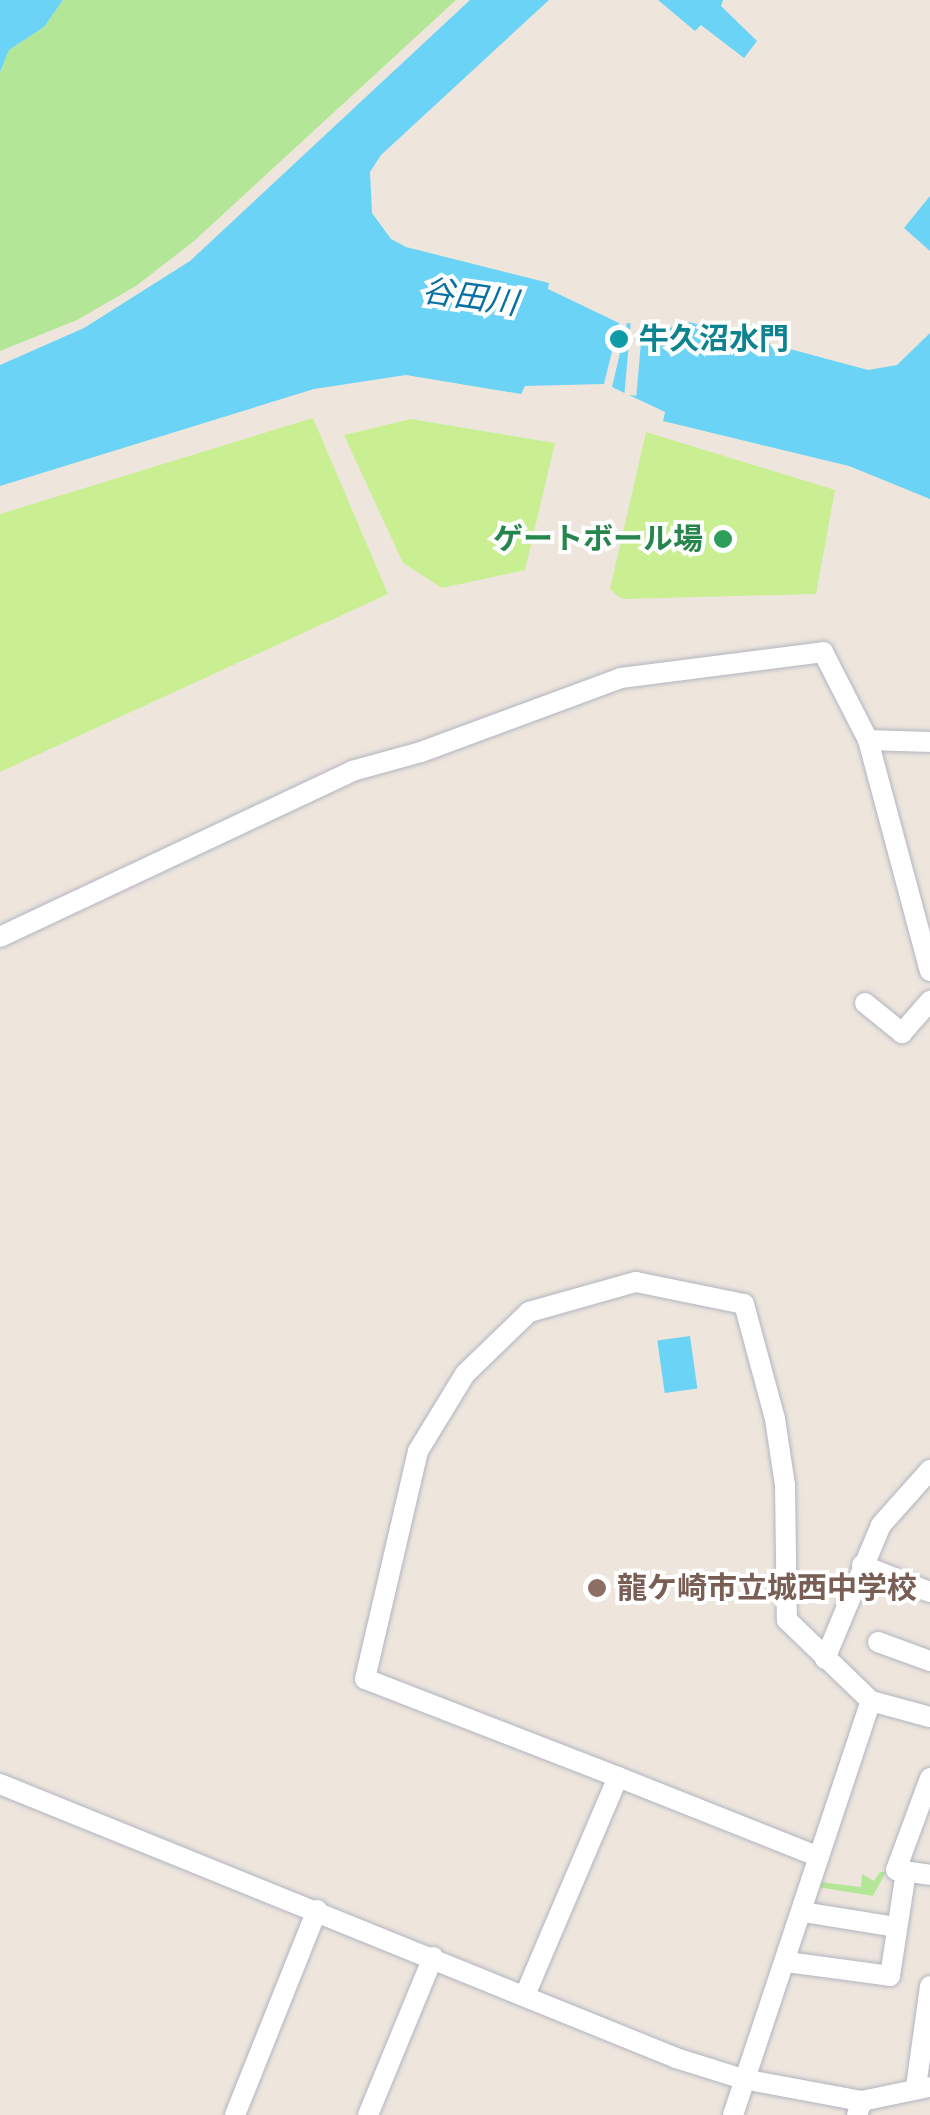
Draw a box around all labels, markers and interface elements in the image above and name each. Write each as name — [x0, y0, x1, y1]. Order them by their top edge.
water label: 谷田川 — [420, 271, 520, 323]
place label: 牛久沼水門 — [639, 321, 789, 357]
marker: 牛久沼水門 — [608, 328, 630, 350]
place label: ゲートボール場 — [493, 521, 703, 557]
marker: ゲートボール場 — [712, 528, 734, 550]
place label: 龍ケ崎市立城西中学校 — [617, 1570, 917, 1606]
marker: 龍ケ崎市立城西中学校 — [586, 1577, 608, 1599]

